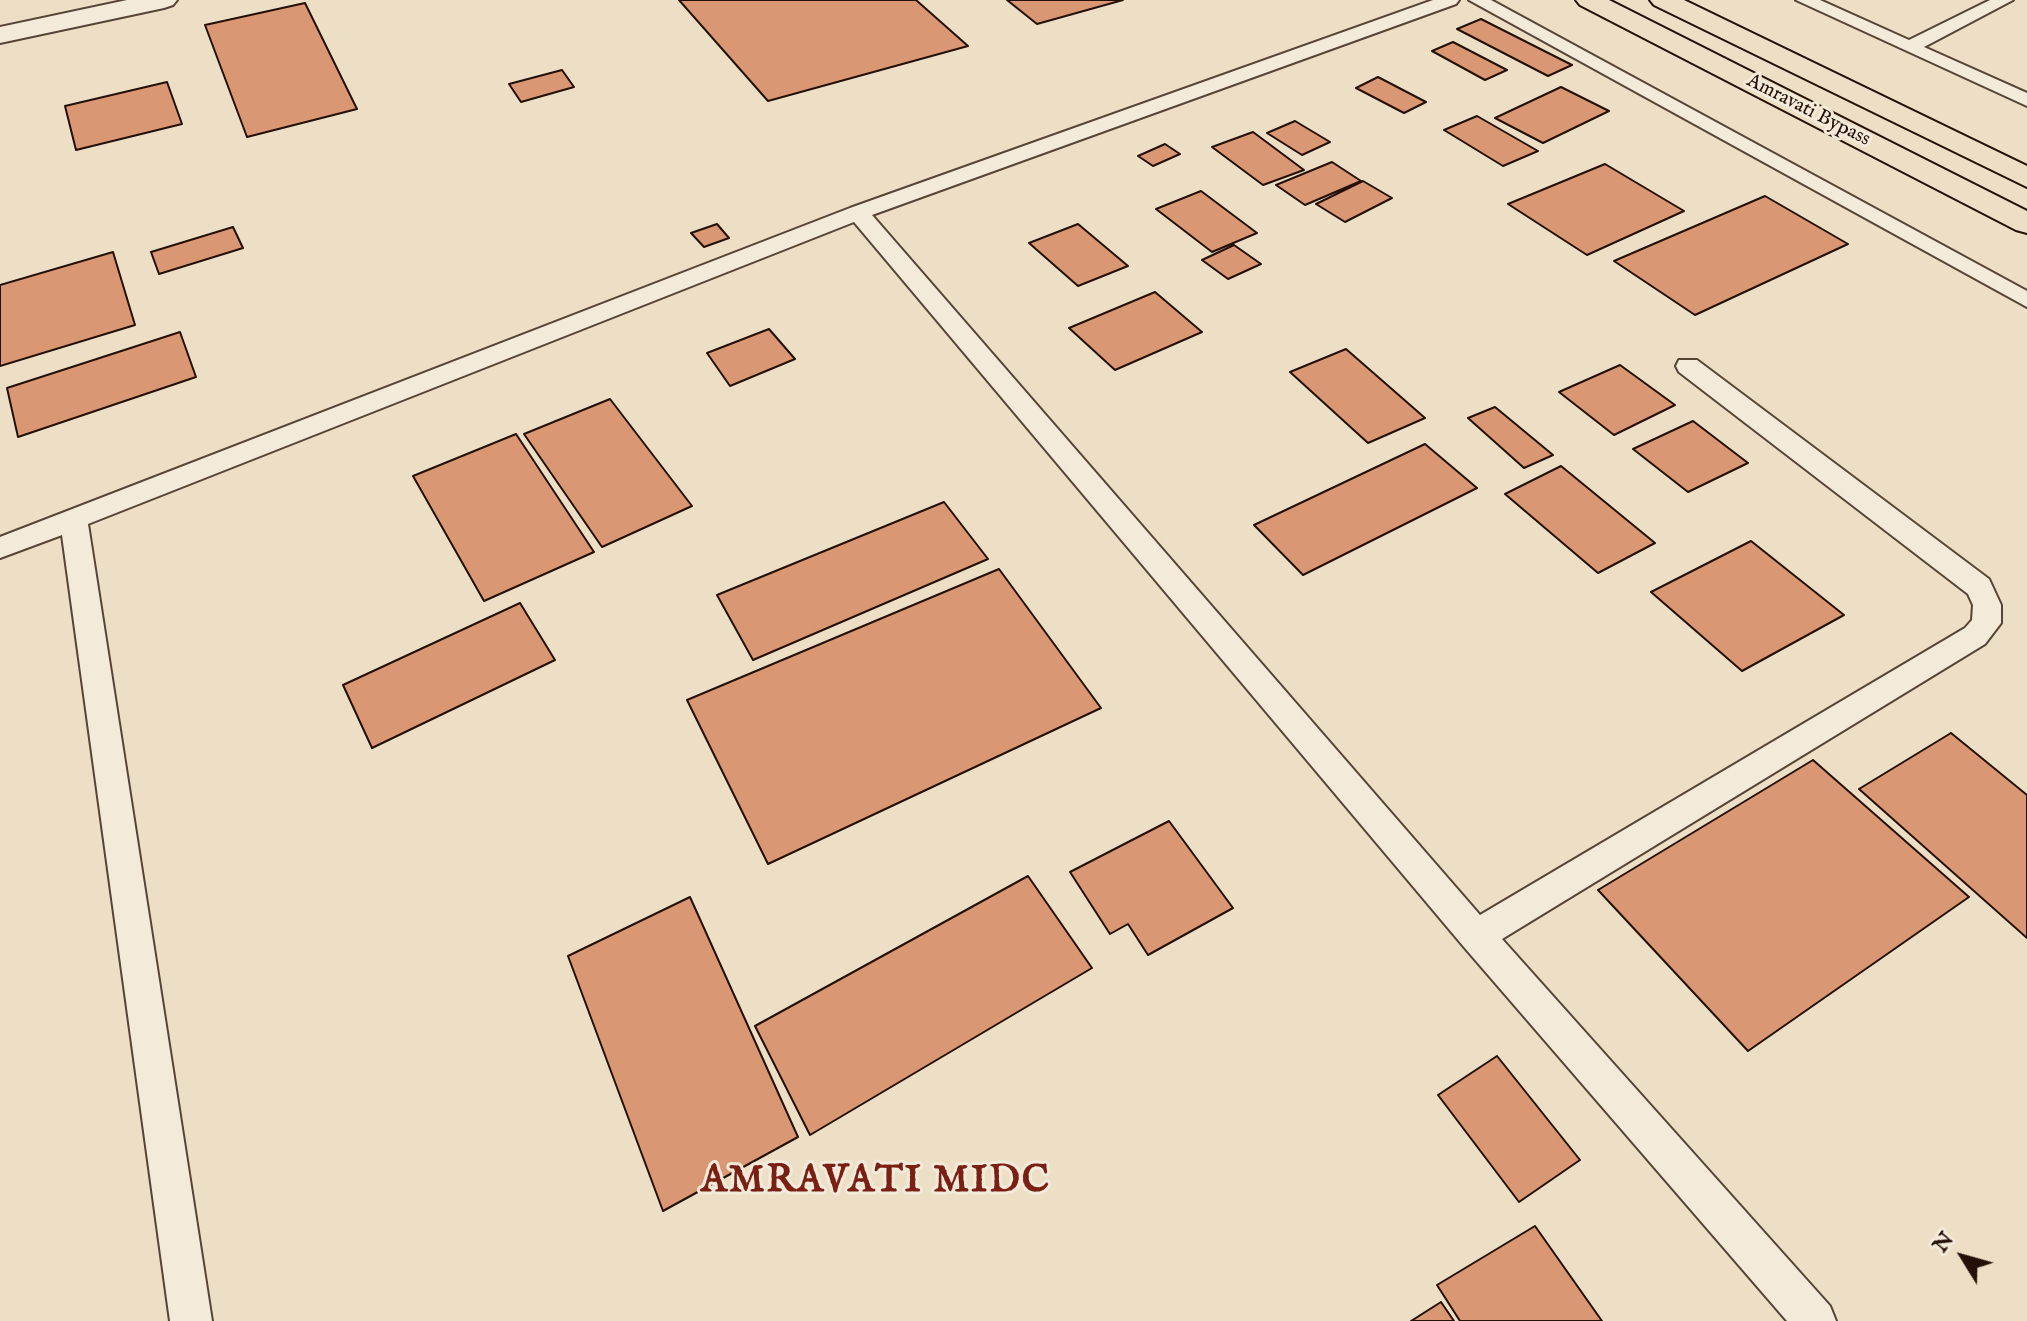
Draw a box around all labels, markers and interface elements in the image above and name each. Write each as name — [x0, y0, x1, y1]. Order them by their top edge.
street label: Amravati Bypass — [1742, 70, 1874, 152]
district label: AMRAVATI MIDC — [701, 1160, 1051, 1206]
north arrow — [1923, 1217, 2003, 1297]
text: N — [1927, 1227, 1961, 1259]

